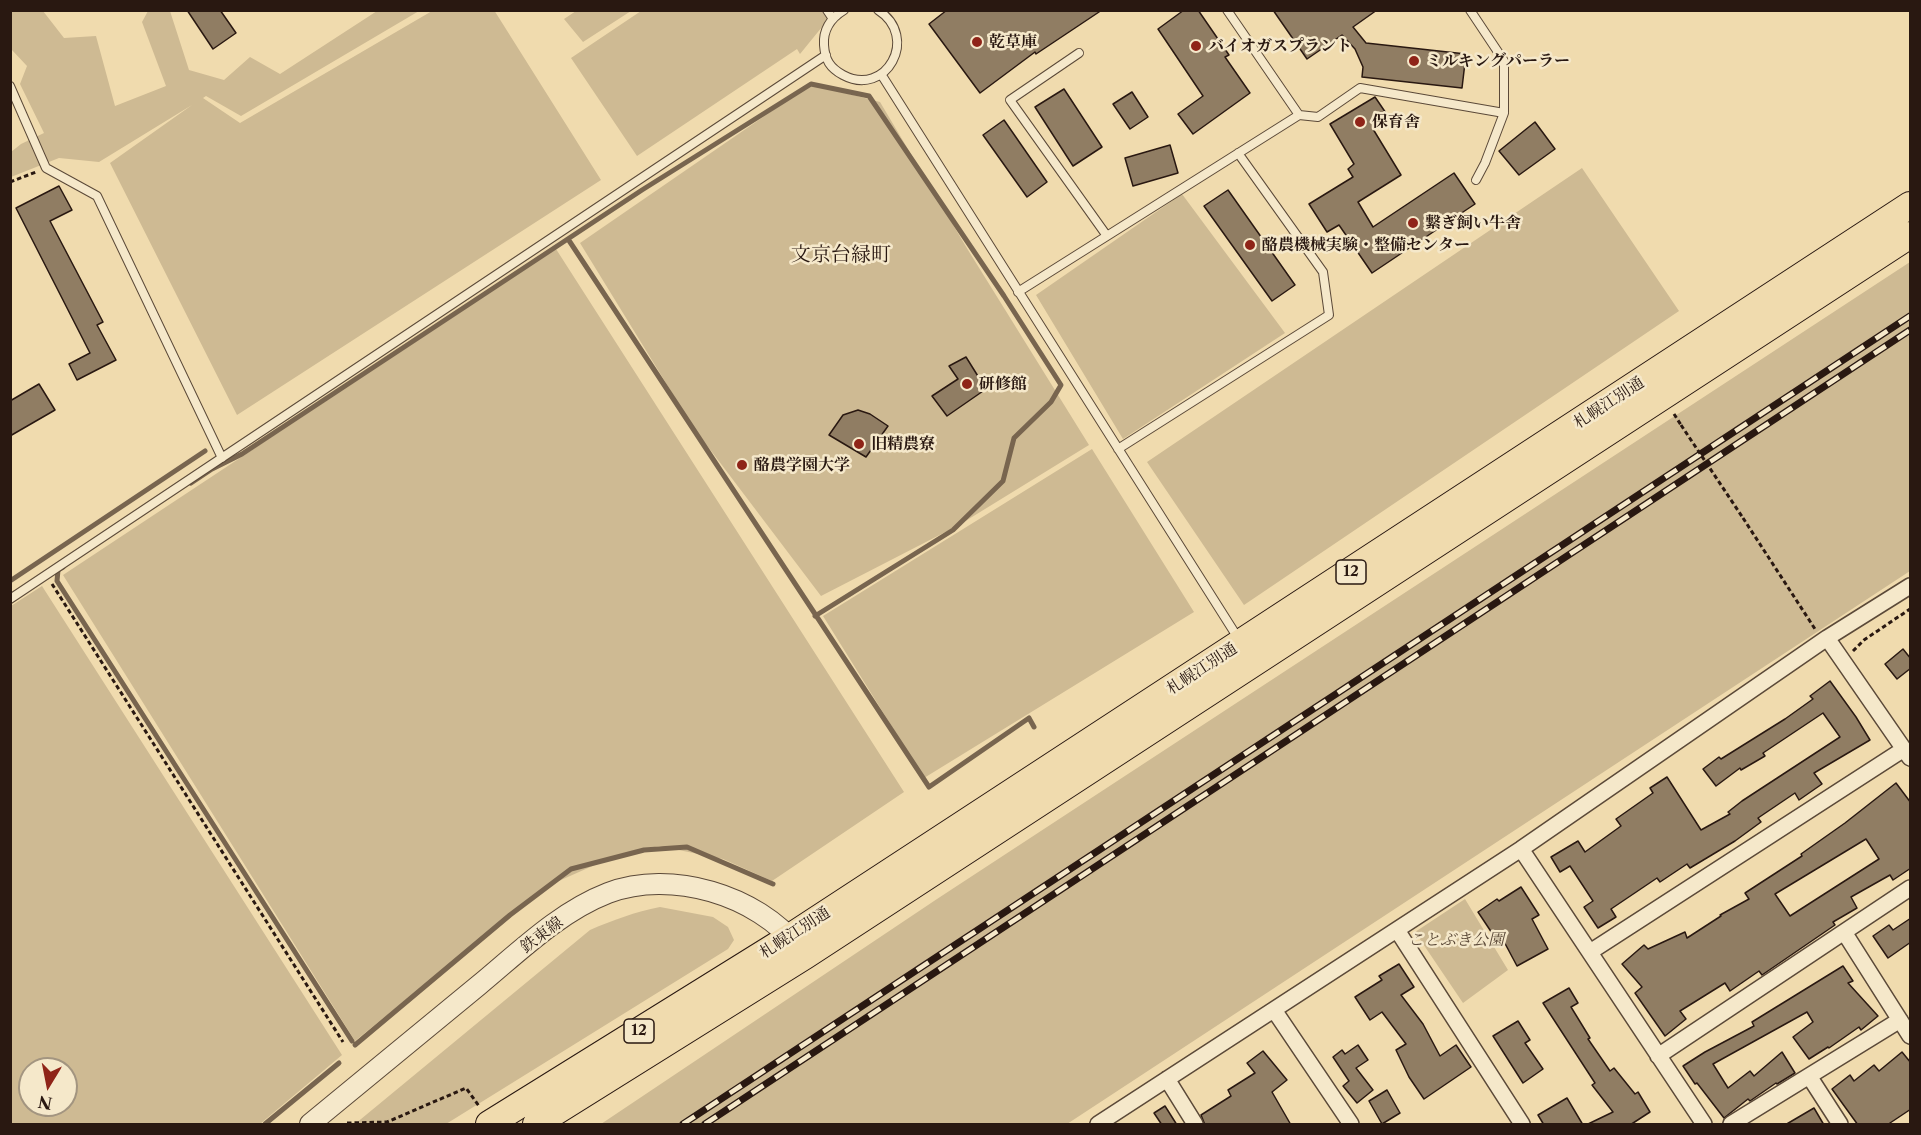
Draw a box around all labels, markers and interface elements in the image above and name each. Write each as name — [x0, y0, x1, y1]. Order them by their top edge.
place label: 乾草庫 — [989, 32, 1037, 52]
marker: 乾草庫 — [970, 35, 984, 49]
place label: バイオガスプラント — [1208, 36, 1352, 56]
marker: バイオガスプラント — [1189, 39, 1203, 53]
place label: ミルキングパーラー — [1426, 51, 1570, 71]
marker: ミルキングパーラー — [1407, 54, 1421, 68]
place label: 保育舎 — [1372, 112, 1420, 132]
marker: 保育舎 — [1353, 115, 1367, 129]
place label: 繋ぎ飼い牛舎 — [1425, 213, 1521, 233]
marker: 繋ぎ飼い牛舎 — [1406, 216, 1420, 230]
place label: 酪農機械実験・整備センター — [1262, 235, 1470, 255]
marker: 酪農機械実験・整備センター — [1243, 238, 1257, 252]
district label: 文京台緑町 — [791, 243, 891, 267]
street label: 札幌江別通 — [1570, 373, 1648, 433]
place label: 研修館 — [979, 374, 1027, 394]
marker: 研修館 — [960, 377, 974, 391]
place label: 旧精農寮 — [871, 434, 935, 454]
marker: 旧精農寮 — [852, 437, 866, 451]
place label: 酪農学園大学 — [754, 455, 850, 475]
marker: 酪農学園大学 — [735, 458, 749, 472]
road number: 12 — [1336, 560, 1366, 584]
street label: 札幌江別通 — [1163, 639, 1241, 699]
street label: 札幌江別通 — [756, 903, 834, 963]
street label: 鉄東線 — [517, 913, 567, 957]
park label: ことぶき公園 — [1408, 930, 1504, 950]
road number: 12 — [624, 1019, 654, 1043]
north arrow — [18, 1057, 78, 1117]
text: N — [37, 1092, 54, 1114]

